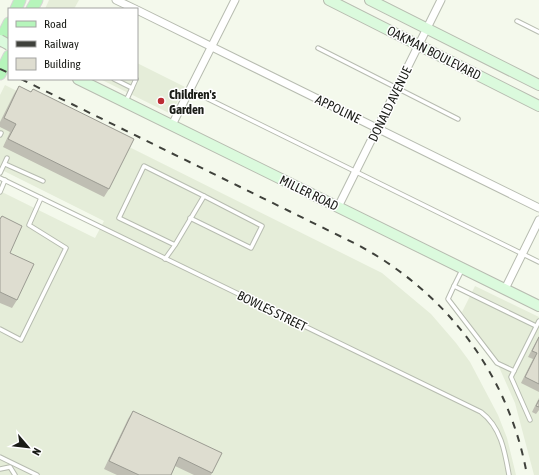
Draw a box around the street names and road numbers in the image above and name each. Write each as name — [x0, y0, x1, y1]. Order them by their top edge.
street label: OAKMAN BOULEVARD — [385, 23, 483, 83]
street label: DONALD AVENUE — [365, 63, 415, 144]
street label: APPOLINE — [313, 92, 363, 127]
street label: MILLER ROAD — [277, 172, 341, 214]
street label: BOWLES STREET — [235, 288, 309, 334]

